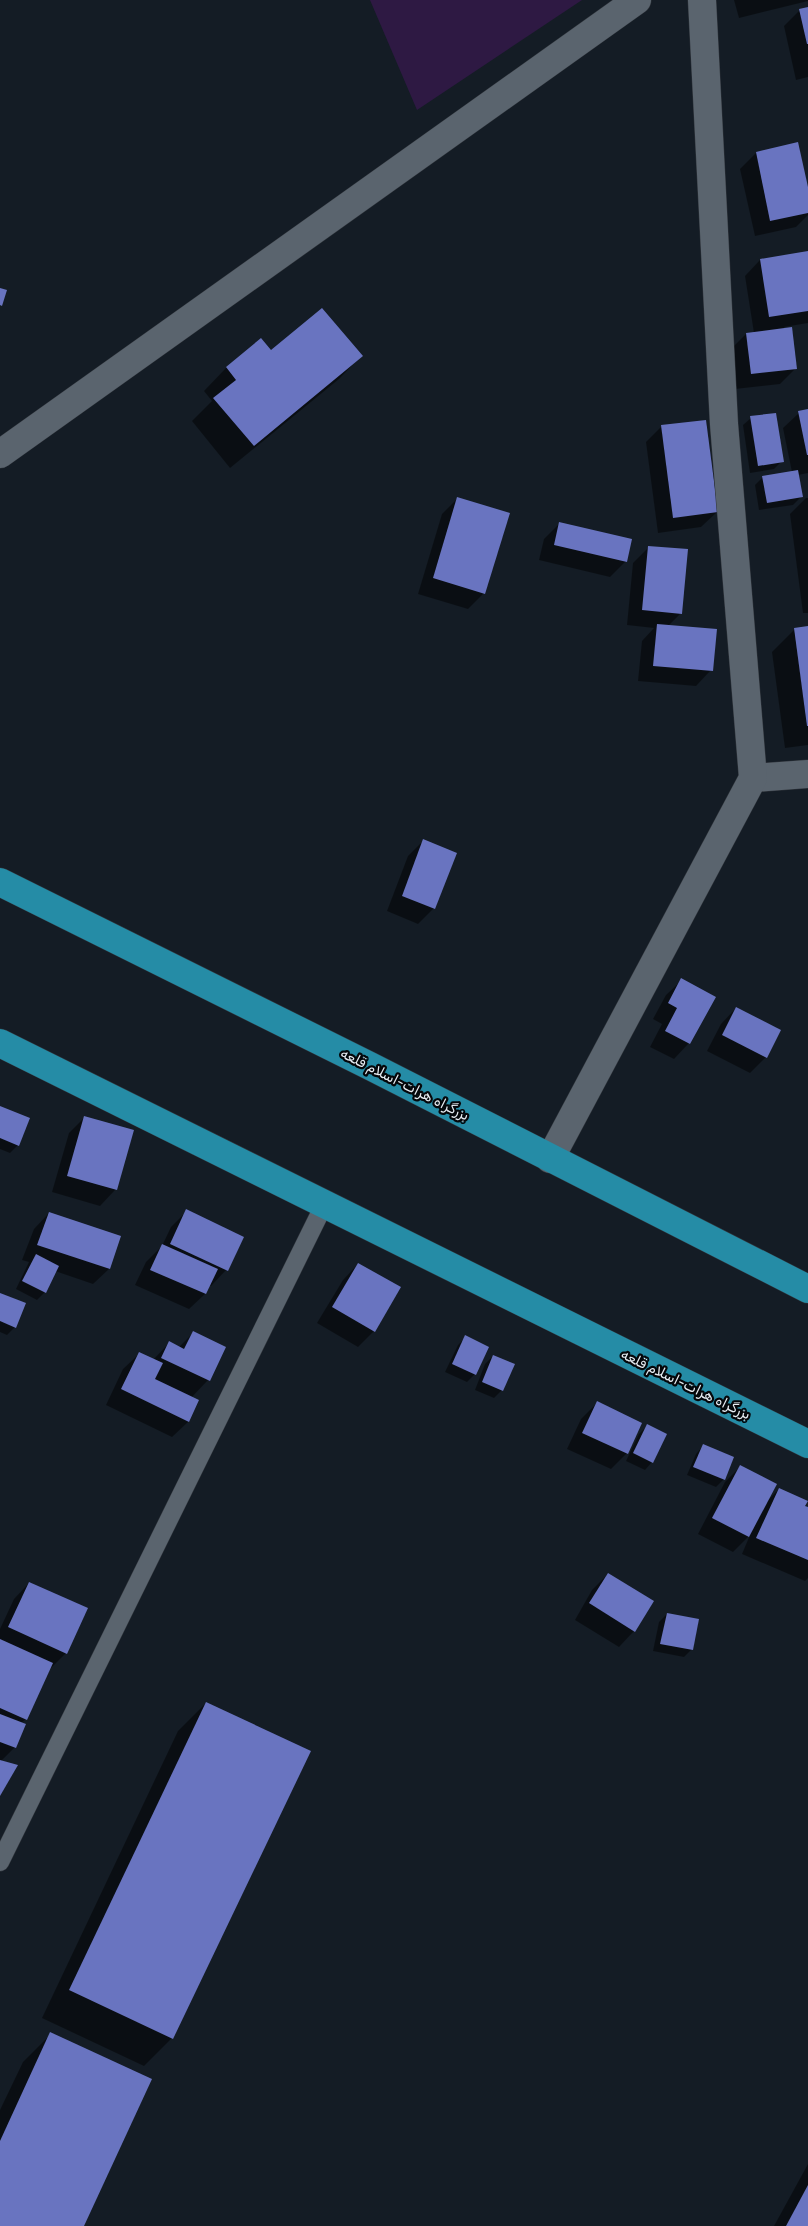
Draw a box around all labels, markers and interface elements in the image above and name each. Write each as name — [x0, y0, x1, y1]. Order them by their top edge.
street label: بزرگراه هرات-اسلام قلعه — [337, 1045, 472, 1125]
street label: بزرگراه هرات-اسلام قلعه — [618, 1346, 753, 1424]

